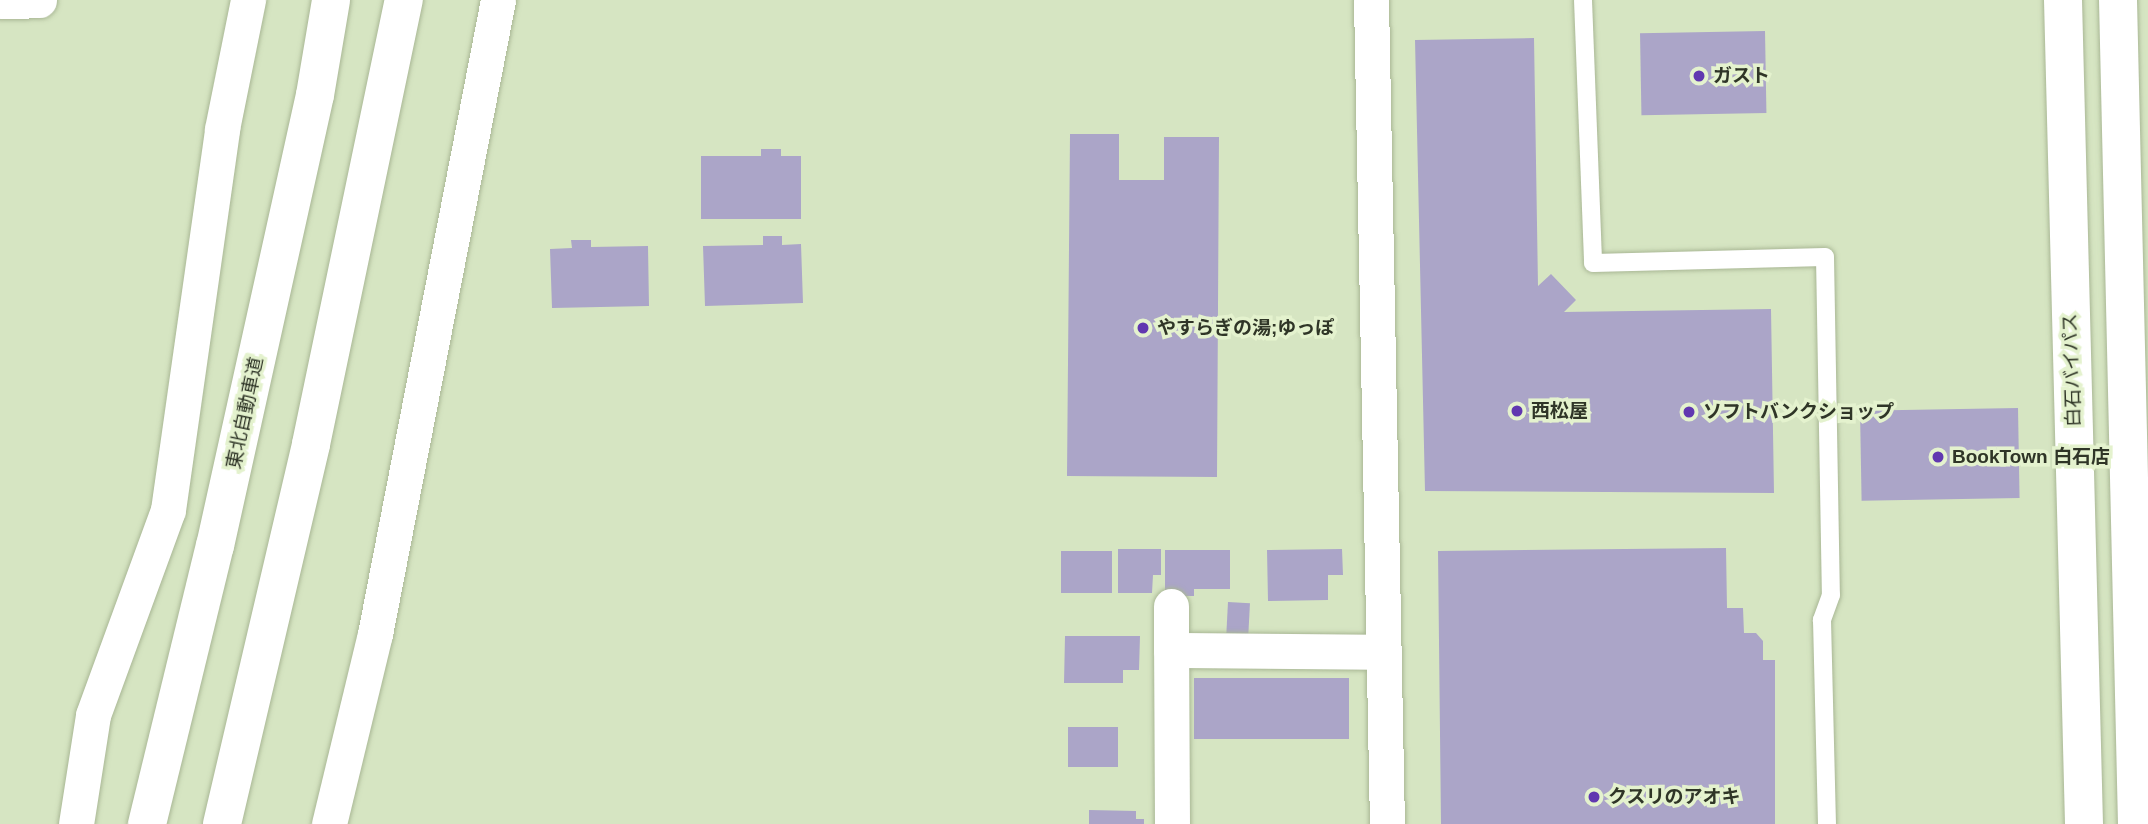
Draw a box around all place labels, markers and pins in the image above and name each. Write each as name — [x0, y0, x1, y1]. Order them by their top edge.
place label: ガスト — [1713, 65, 1770, 87]
marker: ガスト — [1691, 68, 1707, 84]
place label: やすらぎの湯;ゆっぽ — [1157, 317, 1334, 339]
marker: やすらぎの湯;ゆっぽ — [1135, 320, 1151, 336]
place label: 西松屋 — [1531, 400, 1588, 422]
place label: ソフトバンクショップ — [1703, 401, 1893, 423]
marker: 西松屋 — [1509, 403, 1525, 419]
marker: ソフトバンクショップ — [1681, 404, 1697, 420]
place label: BookTown 白石店 — [1952, 446, 2110, 468]
marker: BookTown 白石店 — [1930, 449, 1946, 465]
place label: クスリのアオキ — [1608, 786, 1741, 808]
marker: クスリのアオキ — [1586, 789, 1602, 805]

